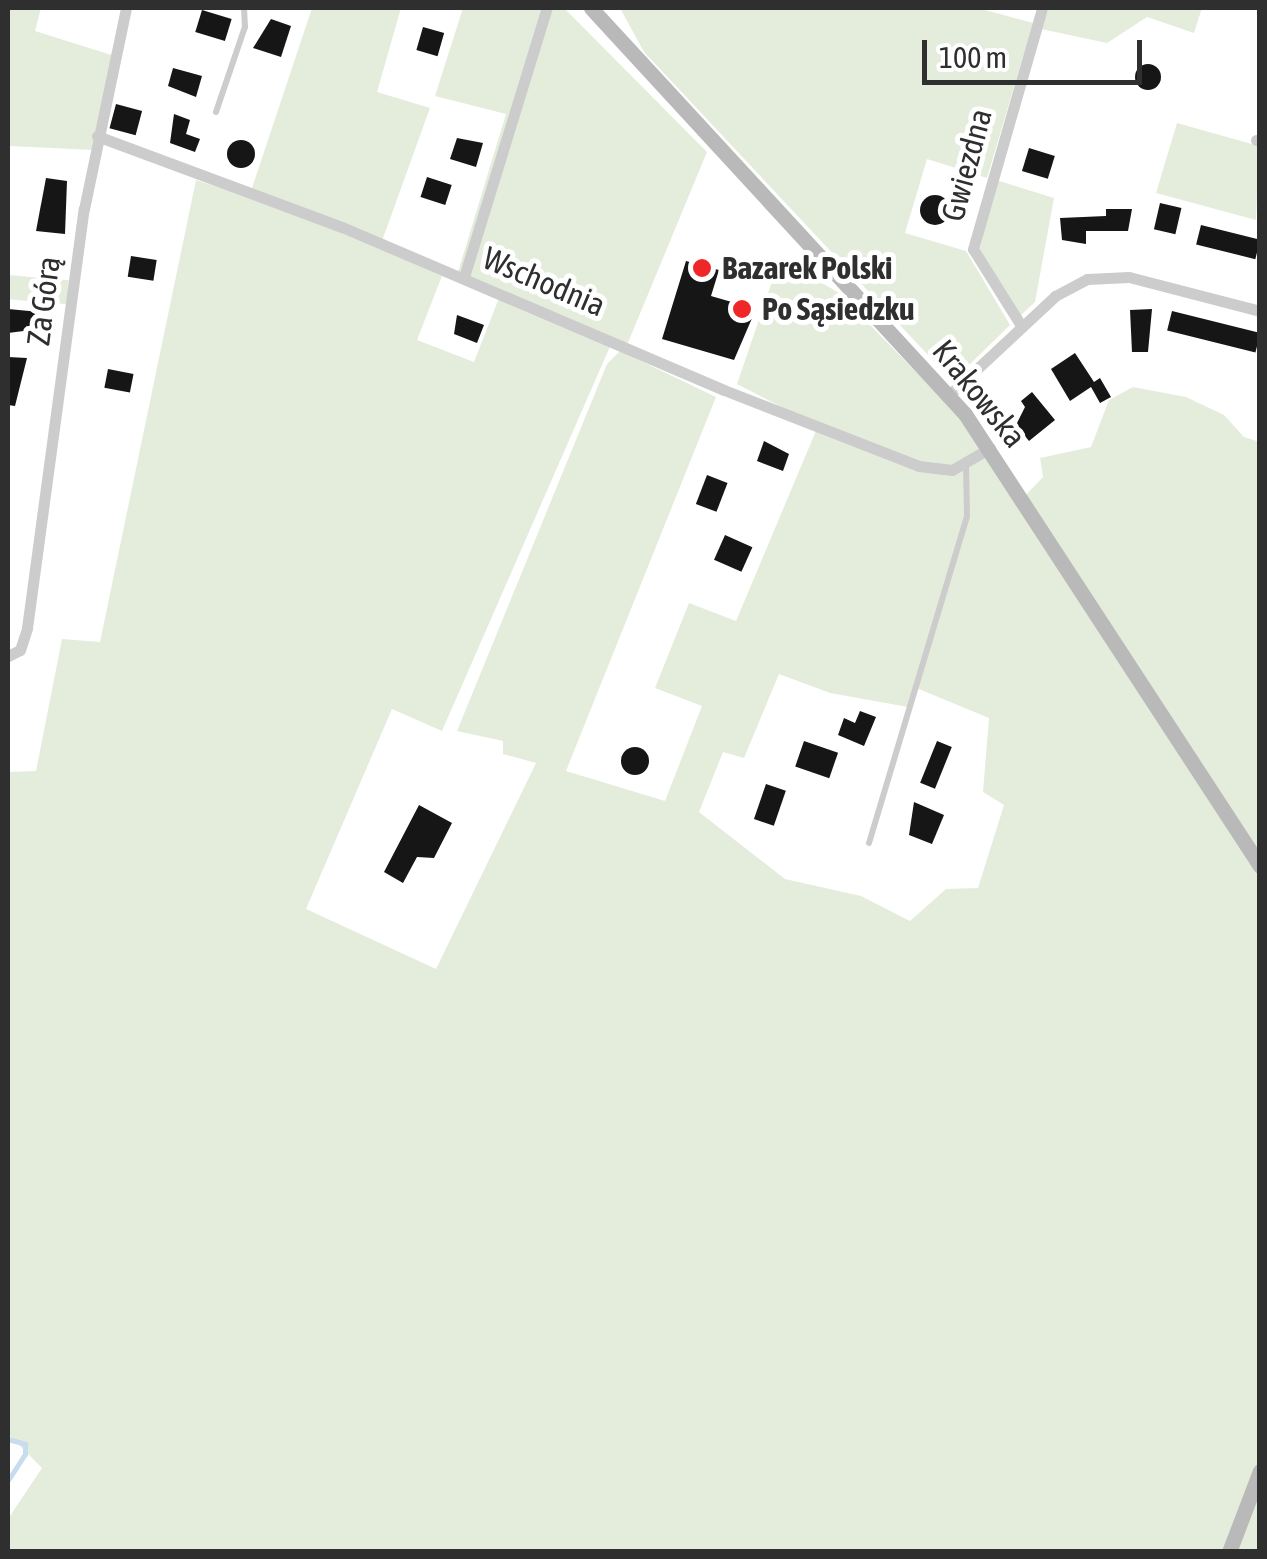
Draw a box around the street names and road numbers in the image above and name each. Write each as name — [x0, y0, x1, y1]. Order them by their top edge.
street label: Gwiezdna — [934, 105, 1000, 225]
street label: Wschodnia — [477, 239, 611, 325]
street label: Za Górą — [19, 254, 69, 348]
street label: Krakowska — [924, 333, 1034, 455]

